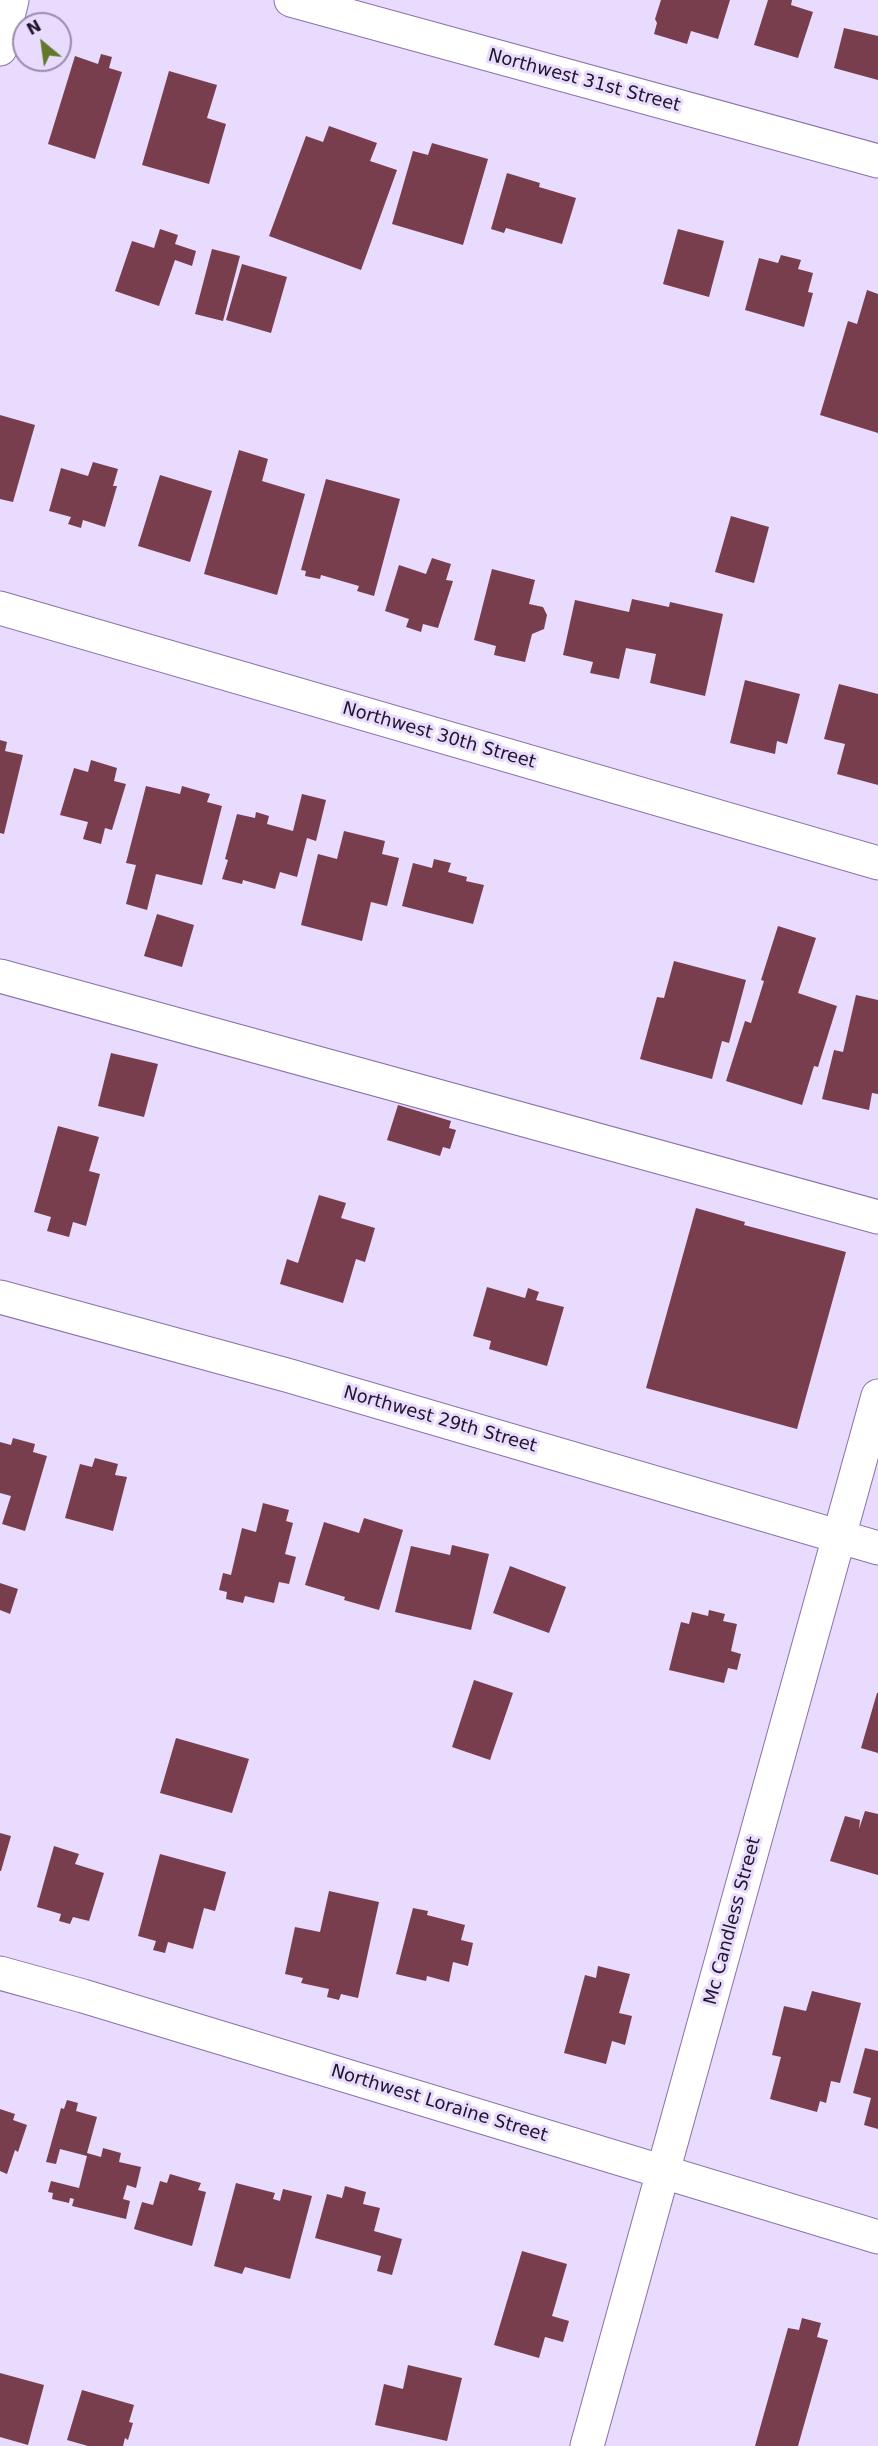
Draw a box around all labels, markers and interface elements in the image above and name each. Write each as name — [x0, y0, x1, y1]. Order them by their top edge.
north arrow — [12, 12, 72, 72]
text: N — [24, 16, 44, 39]
street label: Northwest 31st Street — [486, 45, 682, 117]
street label: Northwest 30th Street — [340, 698, 538, 774]
street label: Northwest 29th Street — [341, 1382, 539, 1458]
street label: Mc Candless Street — [700, 1835, 766, 2007]
street label: Northwest Loraine Street — [328, 2061, 550, 2147]

